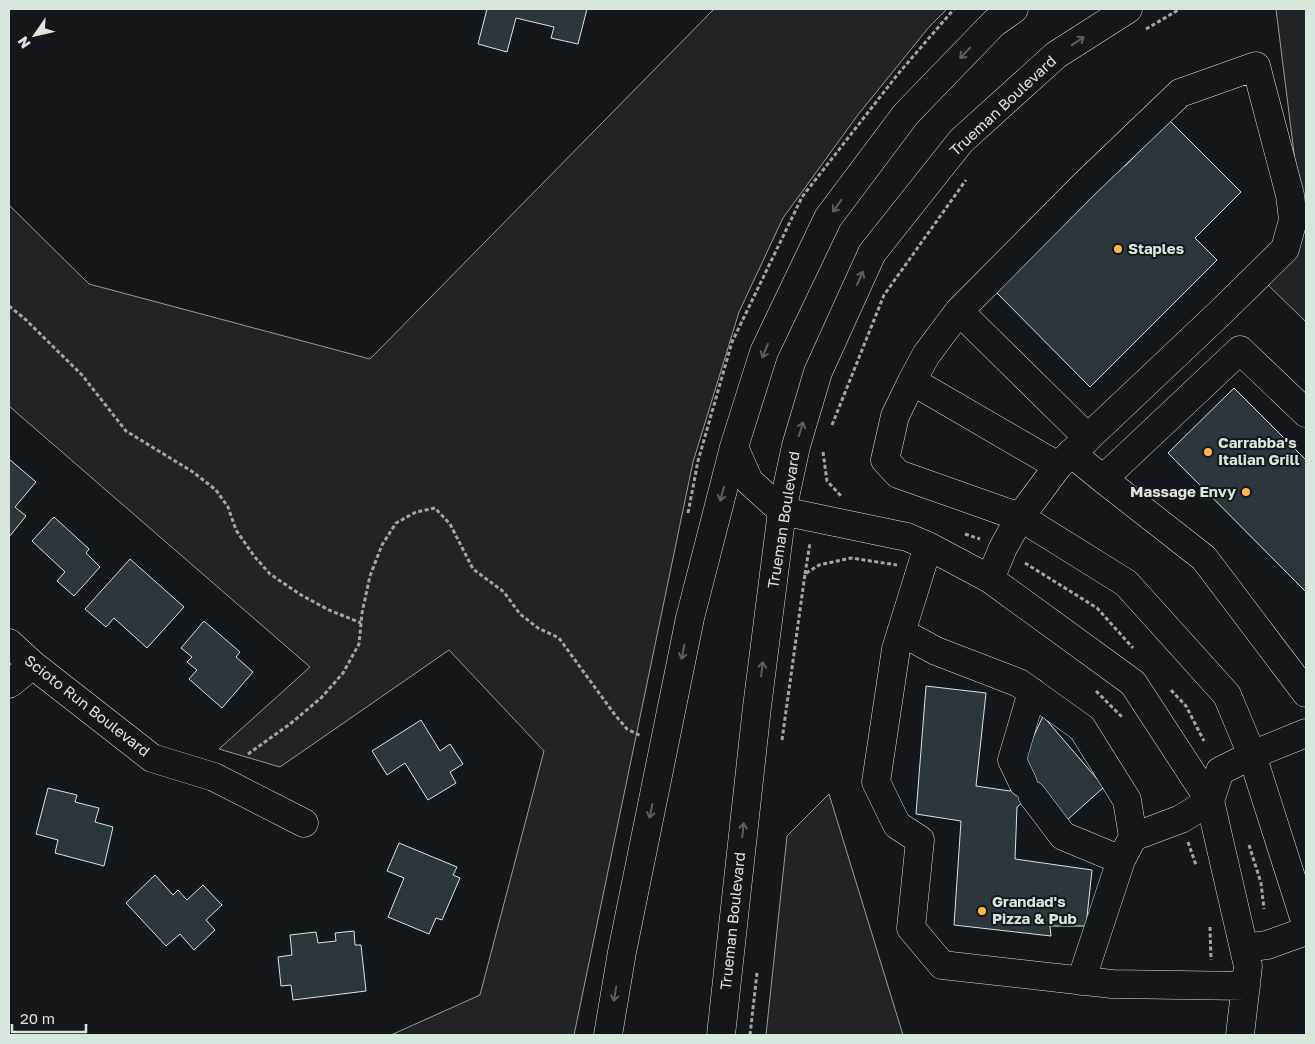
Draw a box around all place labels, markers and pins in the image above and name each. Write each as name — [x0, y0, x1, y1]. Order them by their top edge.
place label: Staples — [1128, 239, 1184, 257]
marker: Staples — [1112, 243, 1124, 255]
place label: Carrabba's Italian Grill — [1218, 433, 1300, 468]
marker: Carrabba's Italian Grill — [1202, 446, 1214, 458]
place label: Massage Envy — [1130, 482, 1236, 500]
marker: Massage Envy — [1240, 486, 1252, 498]
place label: Grandad's Pizza & Pub — [992, 892, 1077, 927]
marker: Grandad's Pizza & Pub — [976, 905, 988, 917]

